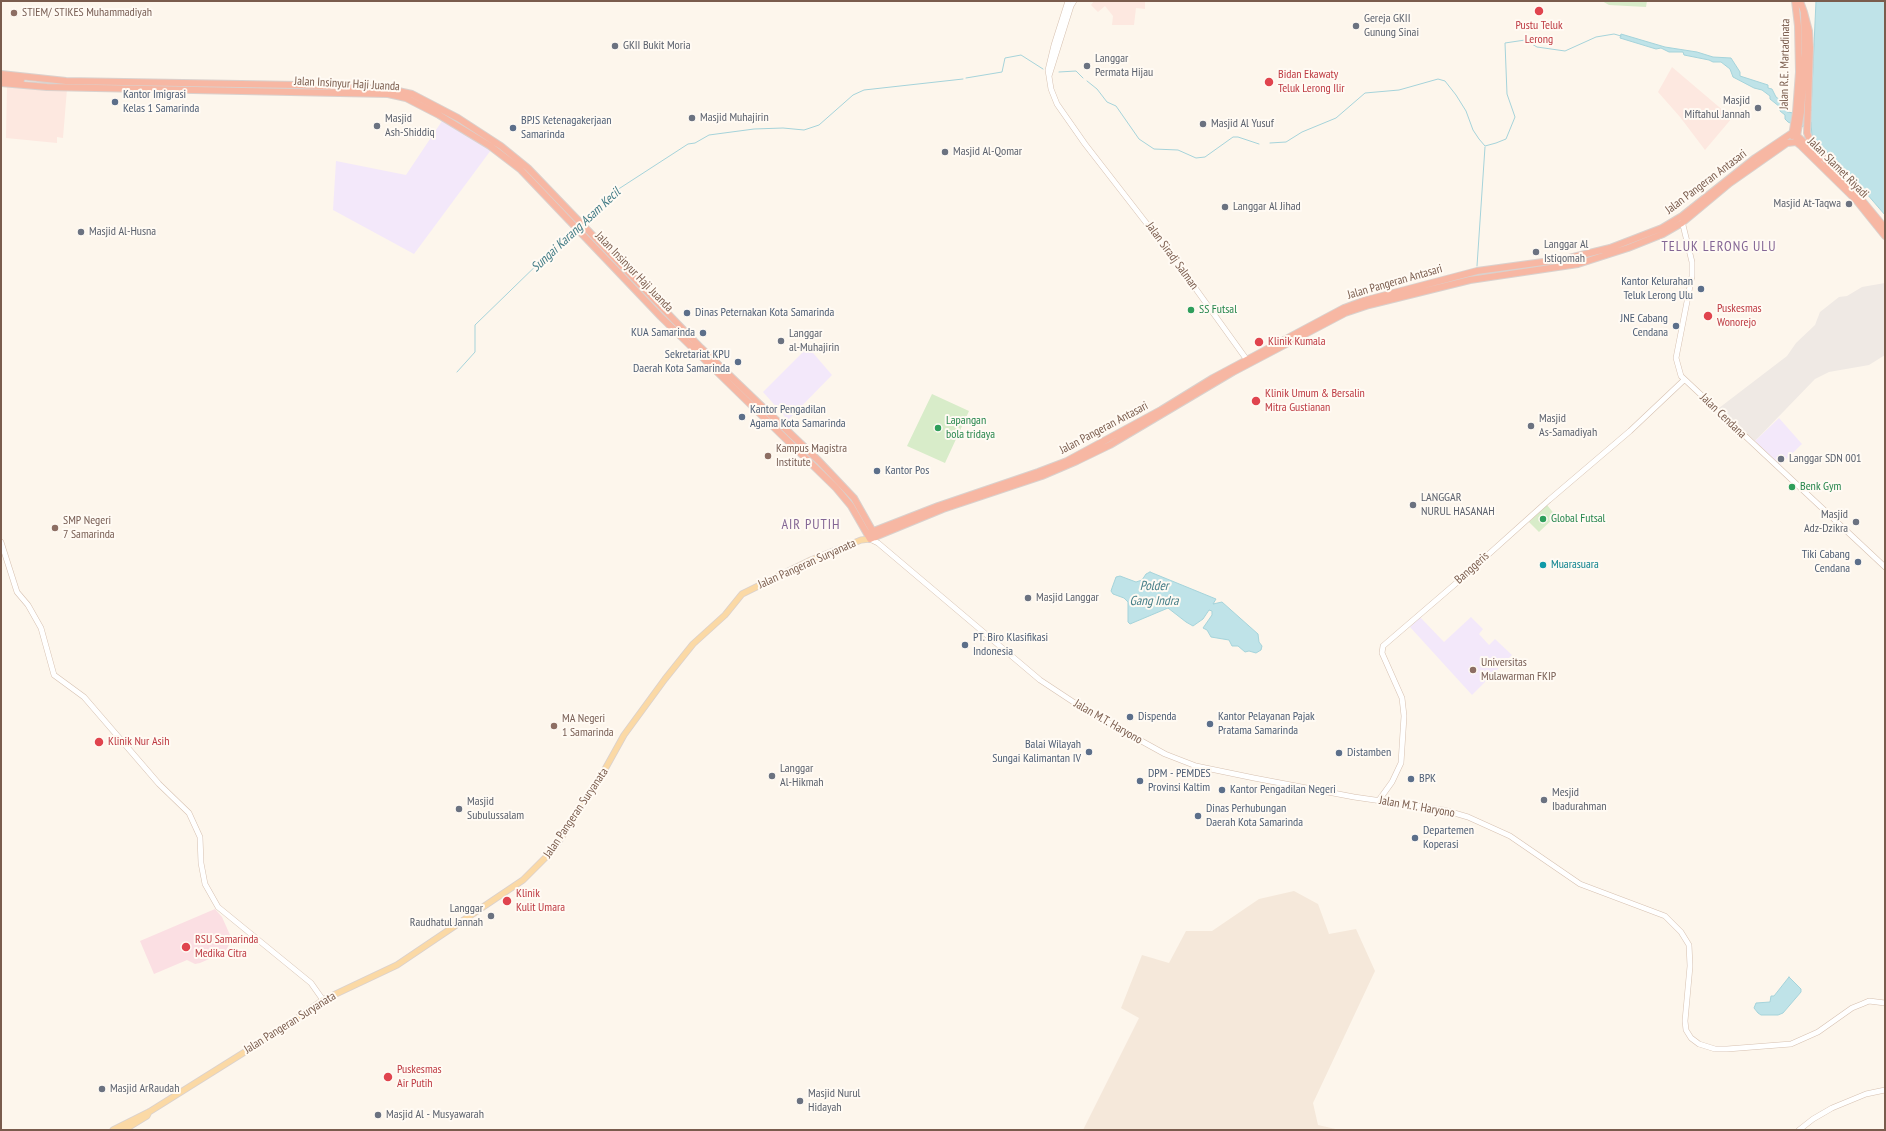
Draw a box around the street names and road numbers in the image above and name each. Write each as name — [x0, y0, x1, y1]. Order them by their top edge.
street label: Jalan R.E. Martadinata — [1777, 18, 1793, 110]
street label: Jalan Insinyur Haji Juanda — [294, 74, 400, 94]
street label: Jalan Slamet Riyadi — [1805, 135, 1871, 201]
street label: Jalan Pangeran Antasari — [1662, 147, 1750, 217]
street label: Jalan Siradj Salman — [1143, 219, 1201, 293]
street label: Jalan Insinyur Haji Juanda — [592, 229, 676, 315]
street label: Jalan Pangeran Antasari — [1346, 262, 1444, 302]
street label: Jalan Cendana — [1697, 390, 1749, 442]
street label: Jalan Pangeran Antasari — [1057, 399, 1151, 457]
street label: Jalan Pangeran Suryanata — [756, 536, 858, 592]
street label: Banggeris — [1452, 549, 1492, 587]
street label: Jalan M.T. Haryono — [1071, 697, 1145, 747]
street label: Jalan Pangeran Suryanata — [541, 765, 611, 861]
street label: Jalan M.T. Haryono — [1378, 793, 1456, 821]
street label: Jalan Pangeran Suryanata — [241, 989, 339, 1057]

